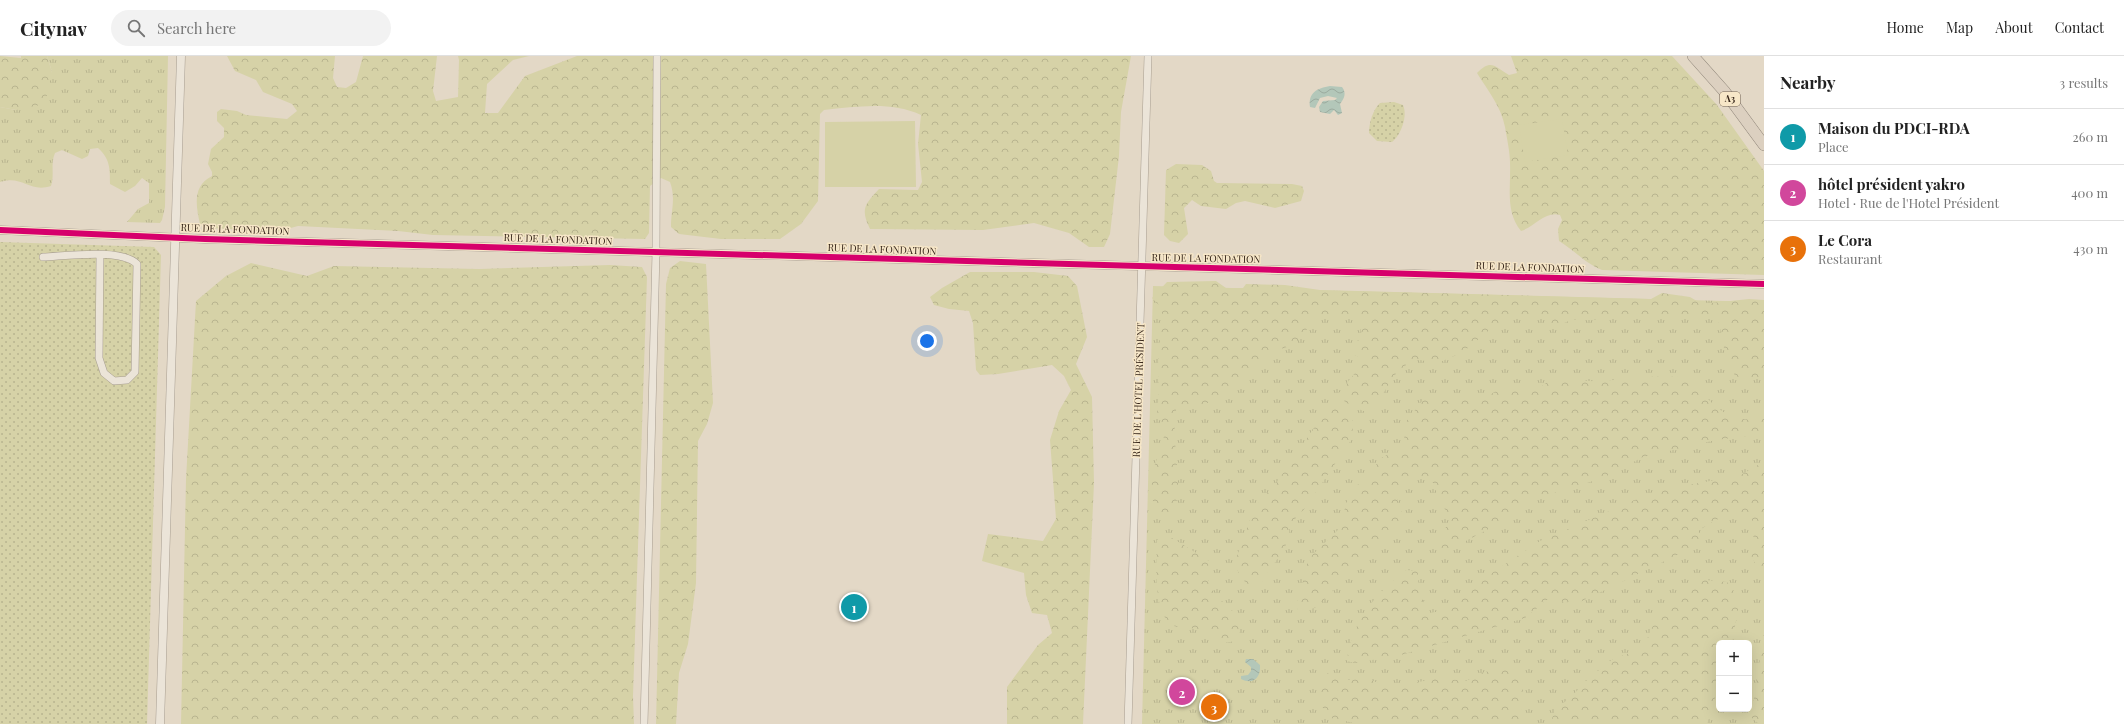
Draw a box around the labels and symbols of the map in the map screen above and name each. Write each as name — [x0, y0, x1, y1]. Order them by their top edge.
road number: A3 — [1720, 92, 1740, 106]
street label: RUE DE LA FONDATION — [180, 220, 290, 238]
street label: RUE DE LA FONDATION — [503, 230, 613, 248]
street label: RUE DE LA FONDATION — [827, 240, 937, 258]
street label: RUE DE LA FONDATION — [1151, 250, 1261, 266]
street label: RUE DE LA FONDATION — [1475, 258, 1585, 276]
street label: RUE DE L'HOTEL PRÉSIDENT — [1129, 322, 1147, 458]
your location — [917, 331, 937, 351]
pin: 1 — [841, 592, 867, 622]
pin: 2 — [1169, 677, 1195, 707]
pin: 3 — [1201, 692, 1227, 722]

